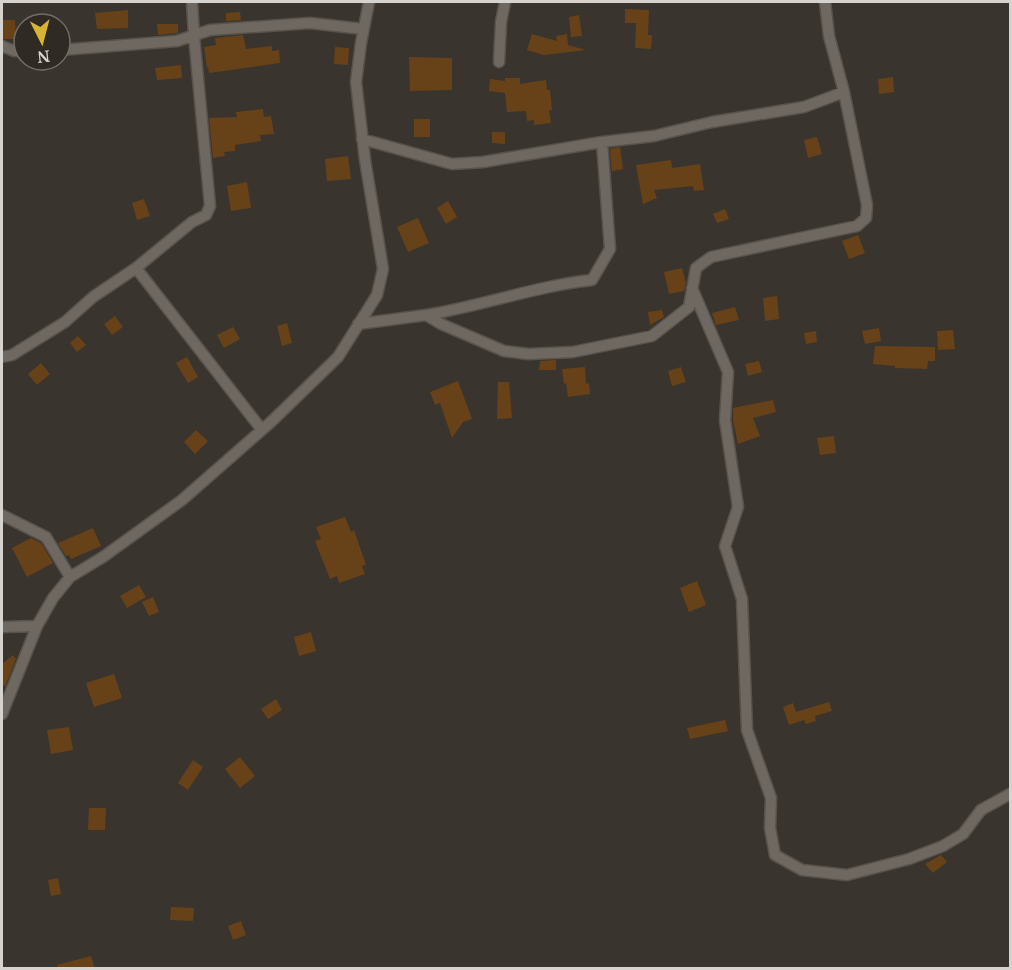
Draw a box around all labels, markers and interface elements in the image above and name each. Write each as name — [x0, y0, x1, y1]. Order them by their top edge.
north arrow — [12, 12, 72, 72]
text: N — [36, 45, 51, 69]

